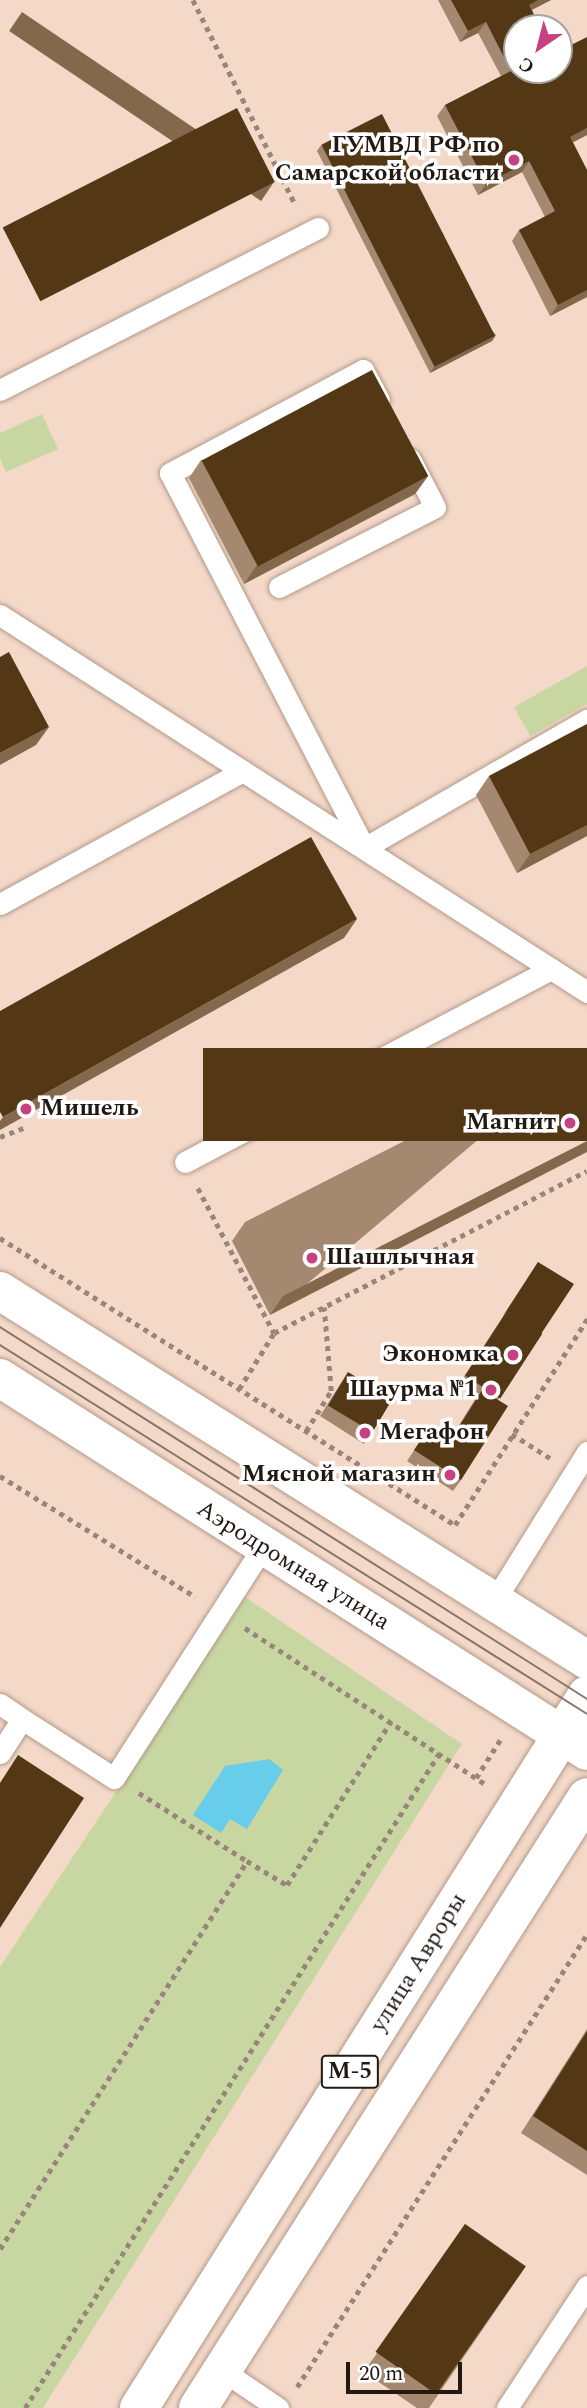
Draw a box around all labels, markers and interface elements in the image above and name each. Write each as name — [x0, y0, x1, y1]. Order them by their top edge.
north arrow — [503, 14, 573, 84]
text: С — [513, 49, 541, 81]
place label: ГУМВД РФ по Самарской области — [275, 132, 500, 188]
marker: ГУМВД РФ по Самарской области — [506, 152, 522, 168]
place label: Мишель — [40, 1095, 139, 1123]
marker: Мишель — [18, 1101, 34, 1117]
place label: Магнит — [466, 1109, 556, 1137]
marker: Магнит — [562, 1115, 578, 1131]
place label: Шашлычная — [326, 1244, 475, 1272]
marker: Шашлычная — [304, 1250, 320, 1266]
place label: Экономка — [382, 1341, 499, 1369]
marker: Экономка — [505, 1347, 521, 1363]
place label: Шаурма №1 — [349, 1376, 477, 1404]
marker: Шаурма №1 — [483, 1382, 499, 1398]
place label: Мегафон — [379, 1419, 485, 1447]
marker: Мегафон — [357, 1425, 373, 1441]
place label: Мясной магазин — [242, 1461, 436, 1489]
marker: Мясной магазин — [442, 1467, 458, 1483]
street label: Аэродромная улица — [191, 1495, 395, 1637]
street label: улица Авроры — [365, 1888, 473, 2038]
road number: М-5 — [320, 2052, 380, 2092]
scale bar — [349, 2348, 464, 2392]
text: 20 m — [359, 2358, 403, 2390]

